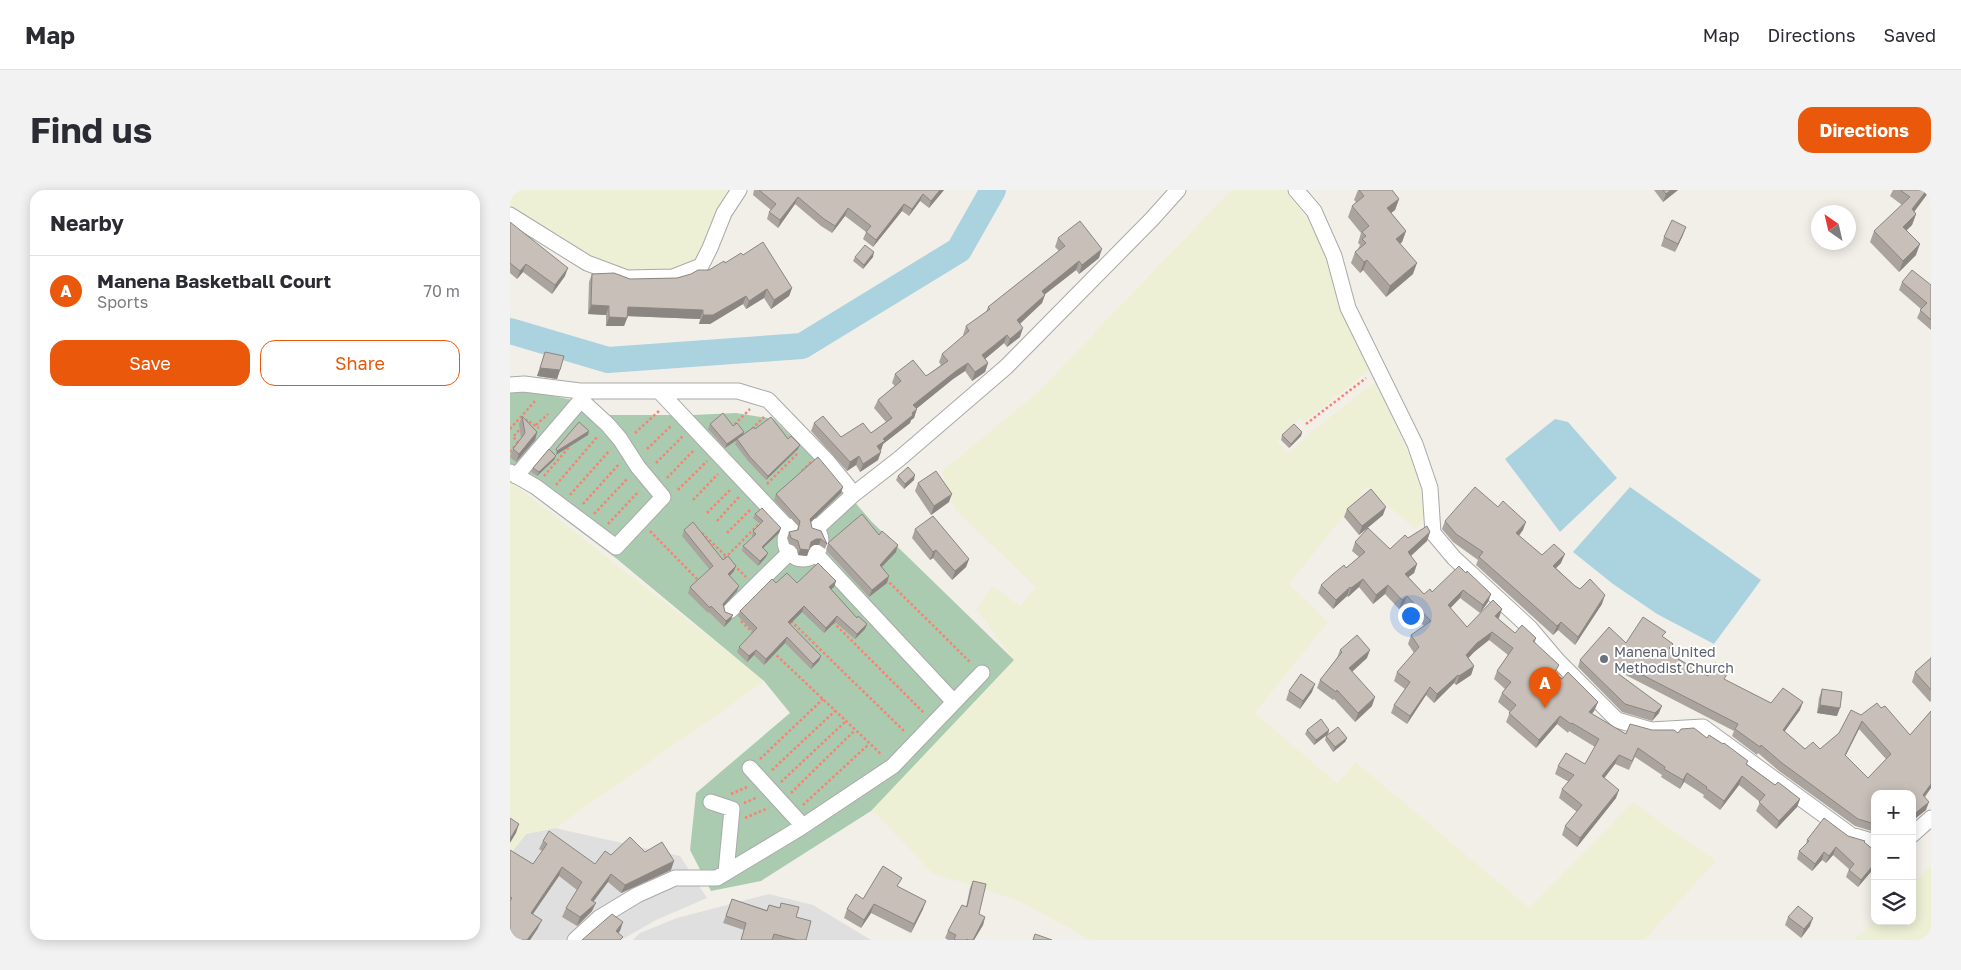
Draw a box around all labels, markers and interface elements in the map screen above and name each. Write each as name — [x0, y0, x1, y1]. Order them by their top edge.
text: Map — [25, 20, 75, 49]
text: Map — [1703, 24, 1739, 46]
text: Directions — [1767, 24, 1855, 46]
text: Saved — [1883, 24, 1936, 46]
button: Directions — [1798, 107, 1931, 153]
text: Find us — [30, 109, 152, 151]
north arrow — [1811, 205, 1856, 250]
text: Nearby — [50, 210, 124, 236]
text: Manena Basketball Court — [97, 269, 331, 292]
text: A — [60, 281, 72, 301]
text: 70 m — [423, 281, 460, 301]
text: Sports — [97, 292, 148, 312]
button: Save — [50, 340, 250, 386]
button: Share — [260, 340, 460, 386]
your location — [1398, 603, 1424, 629]
place label: Manena United Methodist Church — [1614, 643, 1734, 676]
marker: Manena United Methodist Church — [1598, 653, 1610, 665]
pin: A — [1529, 667, 1561, 708]
map controls — [1871, 790, 1916, 925]
button: + — [1871, 790, 1916, 835]
button: − — [1871, 835, 1916, 880]
button: layers — [1871, 880, 1916, 925]

